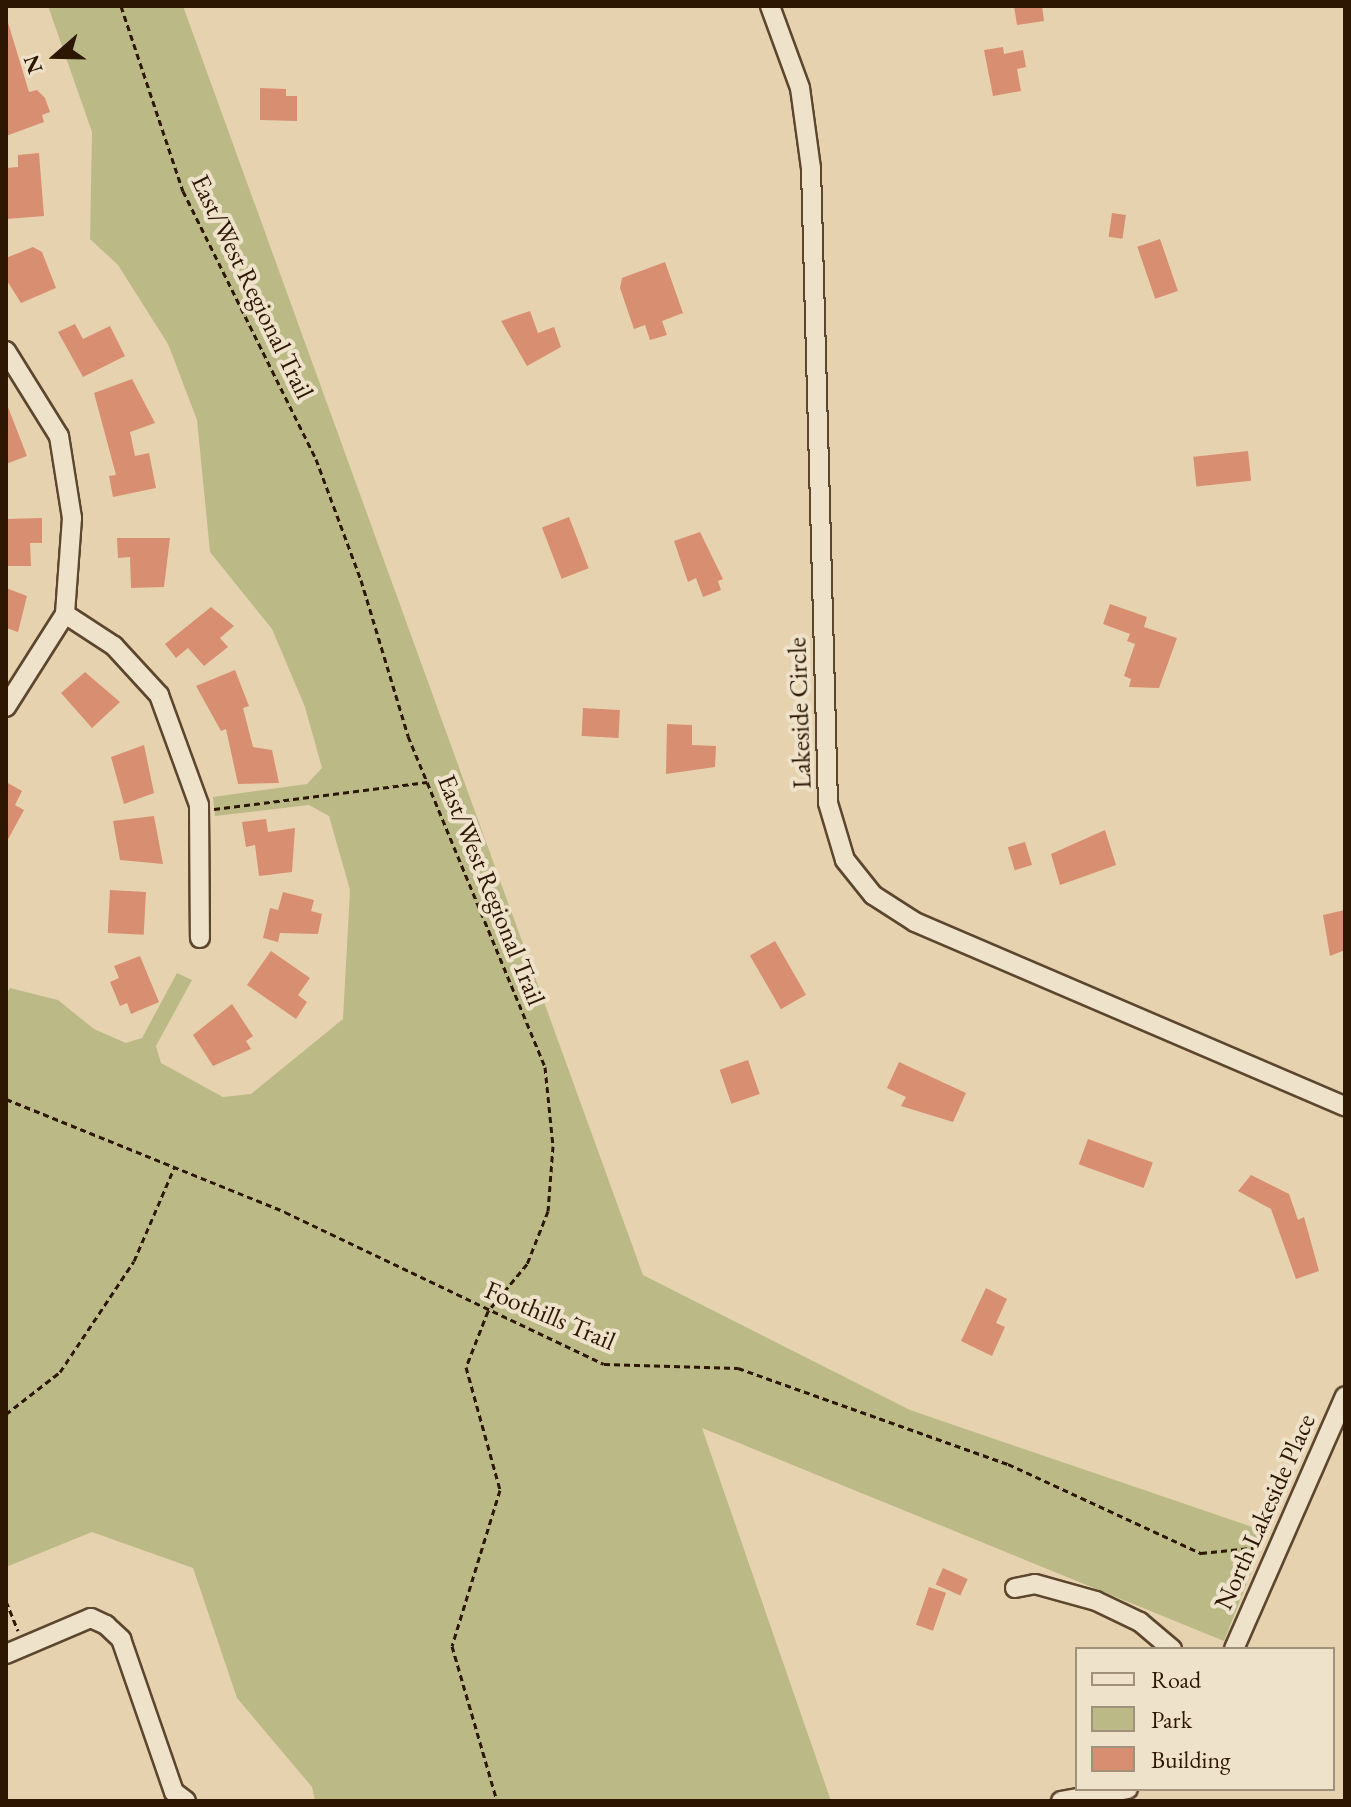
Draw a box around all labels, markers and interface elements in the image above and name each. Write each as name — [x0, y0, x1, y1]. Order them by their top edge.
north arrow — [16, 16, 96, 96]
text: N — [16, 51, 50, 78]
street label: East/West Regional Trail — [184, 170, 320, 404]
street label: Lakeside Circle — [782, 637, 818, 789]
street label: East/West Regional Trail — [431, 770, 551, 1010]
street label: Foothills Trail — [480, 1275, 620, 1357]
street label: North Lakeside Place — [1208, 1409, 1322, 1615]
legend — [1075, 1647, 1335, 1791]
text: Road — [1151, 1664, 1201, 1695]
text: Park — [1151, 1704, 1192, 1735]
text: Building — [1151, 1744, 1231, 1775]

